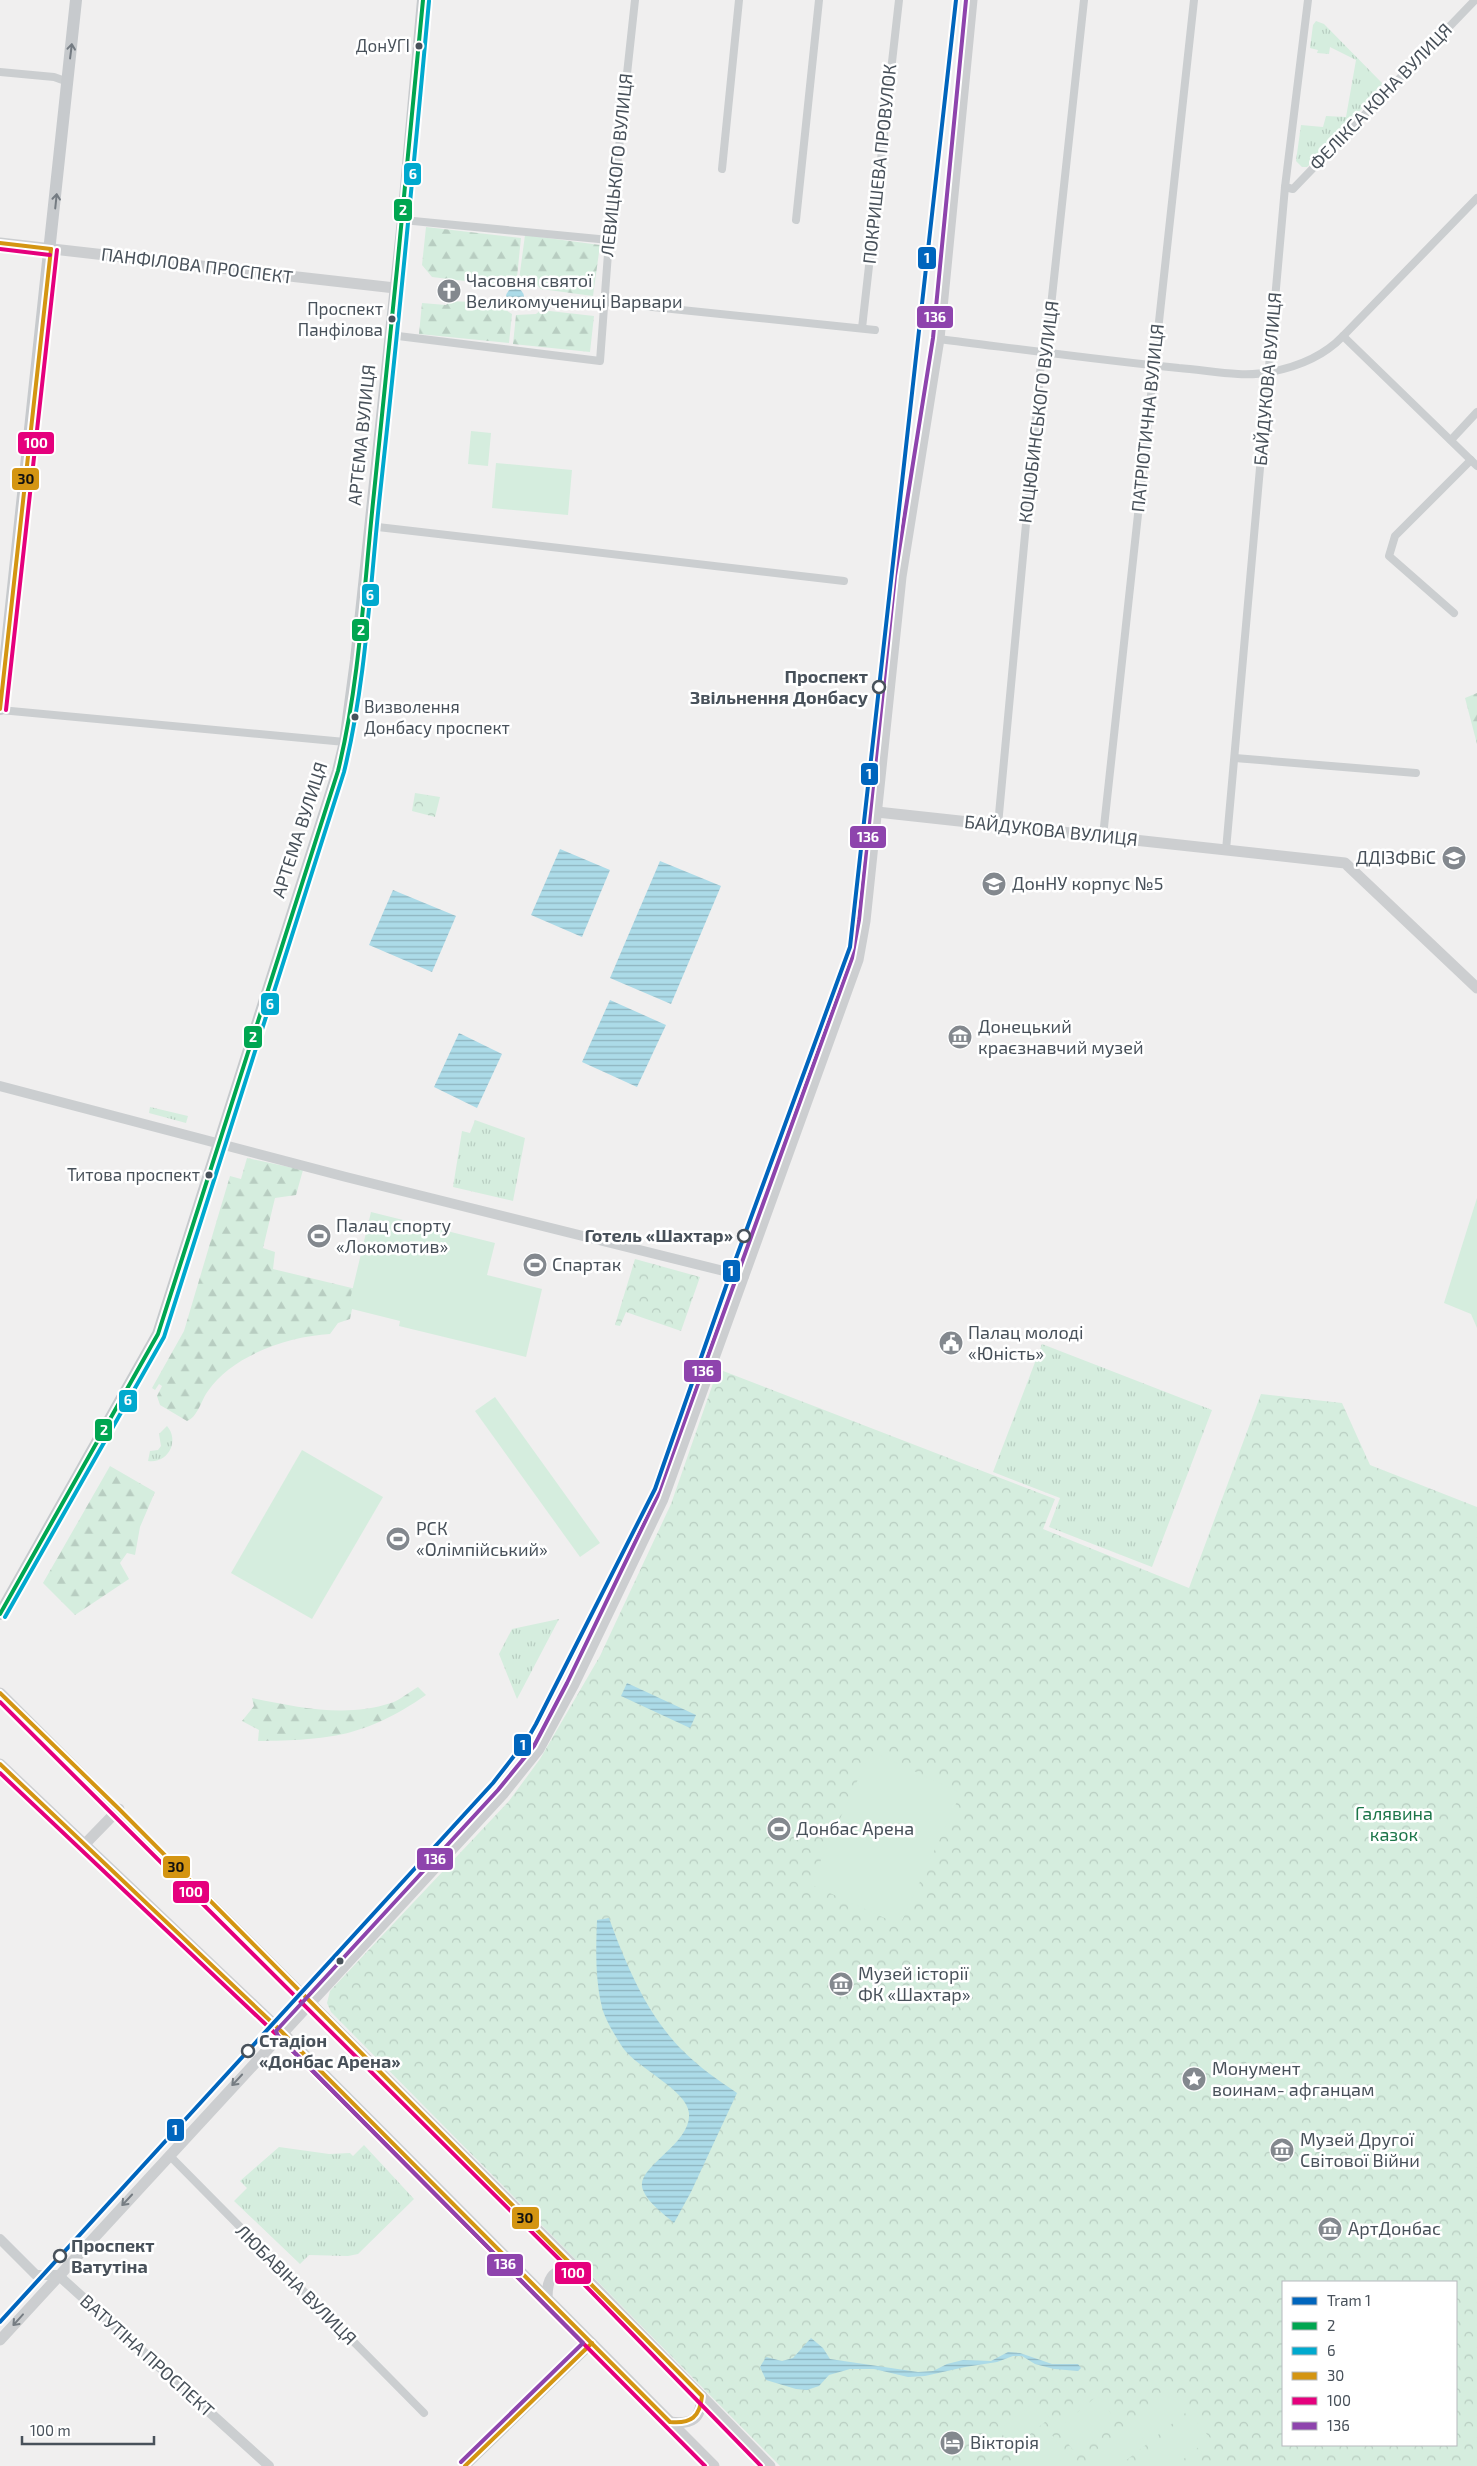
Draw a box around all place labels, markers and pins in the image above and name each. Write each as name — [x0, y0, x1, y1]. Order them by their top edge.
place label: ДонУГІ — [356, 35, 410, 55]
marker: ДонУГІ — [414, 41, 424, 51]
place label: Часовня святої Великомучениці Варвари — [466, 269, 683, 312]
church icon: Часовня святої Великомучениці Варвари — [436, 278, 462, 304]
place label: Проспект Панфілова — [298, 298, 383, 340]
marker: Проспект Панфілова — [387, 314, 397, 324]
place label: Проспект Звільнення Донбасу — [690, 665, 869, 708]
marker: Проспект Звільнення Донбасу — [872, 680, 886, 694]
place label: Визволення Донбасу проспект — [364, 696, 510, 738]
marker: Визволення Донбасу проспект — [350, 712, 360, 722]
school or university icon: ДДІЗФВіС — [1441, 845, 1467, 871]
place label: ДДІЗФВіС — [1356, 846, 1436, 868]
school or university icon: ДонНУ корпус №5 — [981, 871, 1007, 897]
place label: ДонНУ корпус №5 — [1012, 872, 1163, 894]
place label: Донецький краєзнавчий музей — [978, 1015, 1143, 1058]
museum icon: Донецький краєзнавчий музей — [947, 1024, 973, 1050]
place label: Титова проспект — [67, 1164, 200, 1185]
marker: Титова проспект — [204, 1170, 214, 1180]
place label: Палац спорту «Локомотив» — [336, 1214, 452, 1257]
sports icon: Палац спорту «Локомотив» — [306, 1223, 332, 1249]
place label: Готель «Шахтар» — [584, 1224, 733, 1246]
marker: Готель «Шахтар» — [737, 1229, 751, 1243]
sports icon: Спартак — [522, 1252, 548, 1278]
place label: Спартак — [552, 1253, 622, 1275]
place label: Палац молоді «Юність» — [968, 1321, 1084, 1364]
public building icon: Палац молоді «Юність» — [938, 1330, 964, 1356]
place label: РСК «Олімпійський» — [416, 1517, 548, 1560]
sports icon: РСК «Олімпійський» — [385, 1526, 411, 1552]
sports icon: Донбас Арена — [766, 1816, 792, 1842]
place label: Донбас Арена — [796, 1817, 914, 1839]
unlabelled marker — [335, 1956, 345, 1966]
place label: Музей історії ФК «Шахтар» — [858, 1962, 971, 2005]
museum icon: Музей історії ФК «Шахтар» — [828, 1971, 854, 1997]
place label: Стадіон «Донбас Арена» — [259, 2029, 401, 2072]
marker: Стадіон «Донбас Арена» — [241, 2044, 255, 2058]
place label: Монумент воинам- афганцам — [1212, 2057, 1374, 2100]
place icon: Монумент воинам- афганцам — [1181, 2066, 1207, 2092]
place label: Музей Другої Світової Війни — [1300, 2128, 1420, 2171]
museum icon: Музей Другої Світової Війни — [1269, 2137, 1295, 2163]
museum icon: АртДонбас — [1317, 2216, 1343, 2242]
place label: АртДонбас — [1348, 2217, 1441, 2239]
place label: Проспект Ватутіна — [71, 2234, 155, 2277]
marker: Проспект Ватутіна — [53, 2249, 67, 2263]
hotel icon: Вікторія — [939, 2430, 965, 2456]
place label: Вікторія — [970, 2431, 1039, 2453]

